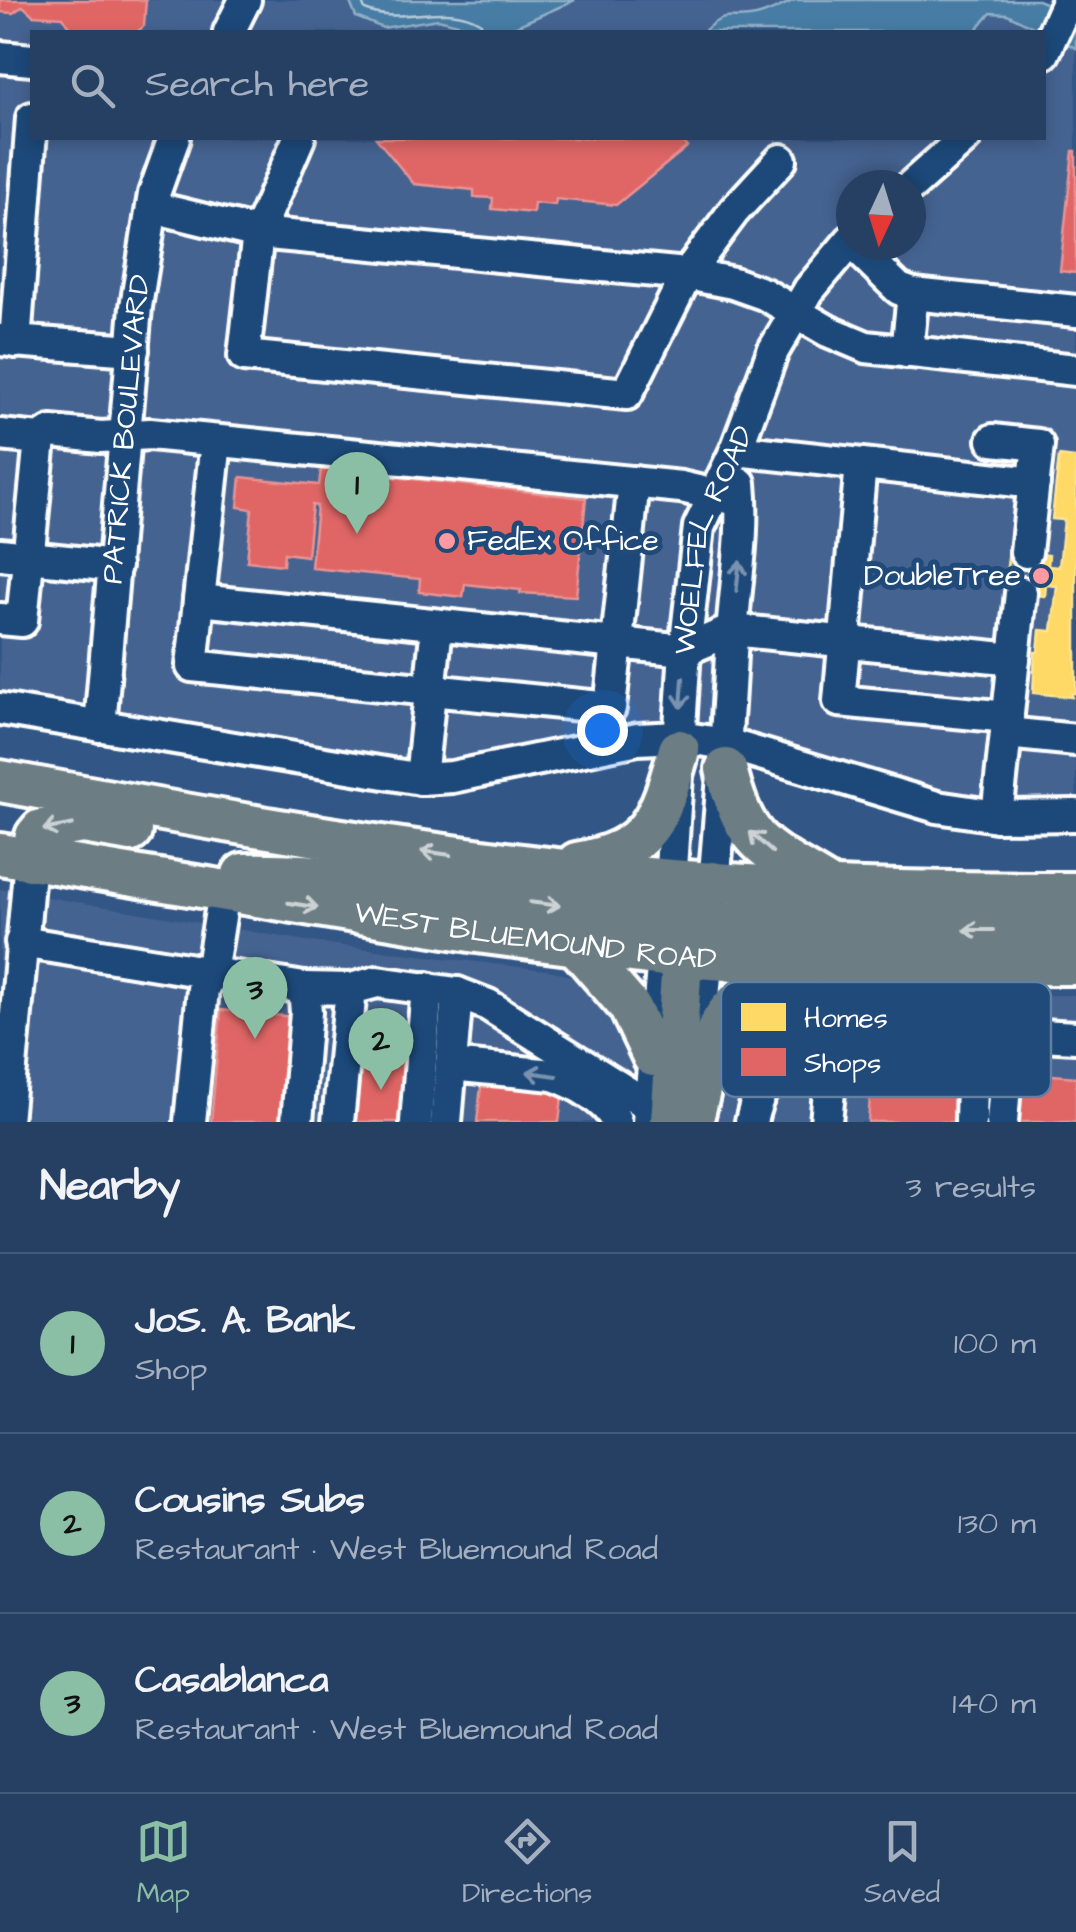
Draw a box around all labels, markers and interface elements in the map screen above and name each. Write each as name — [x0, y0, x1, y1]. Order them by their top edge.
search box — [30, 30, 1046, 140]
icon: search — [65, 58, 120, 113]
text: Search here — [145, 59, 369, 111]
north arrow — [836, 170, 926, 260]
street label: PATRICK BOULEVARD — [91, 272, 162, 585]
street label: WOELFEL ROAD — [664, 420, 764, 657]
pin: 1 — [324, 452, 390, 534]
place label: FedEx Office — [467, 520, 659, 562]
marker: FedEx Office — [436, 530, 458, 552]
place label: DoubleTree — [864, 555, 1021, 597]
one-way arrow — [728, 560, 747, 592]
marker: DoubleTree — [1030, 565, 1052, 587]
one-way arrow — [672, 676, 691, 709]
your location — [577, 705, 628, 756]
one-way arrow — [42, 818, 75, 837]
one-way arrow — [749, 831, 774, 854]
one-way arrow — [420, 843, 453, 862]
street label: WEST BLUEMOUND ROAD — [351, 891, 718, 980]
one-way arrow — [528, 895, 560, 914]
one-way arrow — [287, 896, 319, 915]
one-way arrow — [963, 920, 996, 940]
pin: 3 — [222, 956, 288, 1039]
legend — [721, 982, 1051, 1097]
text: Homes — [804, 999, 888, 1038]
pin: 2 — [348, 1008, 414, 1090]
text: Shops — [804, 1044, 881, 1083]
one-way arrow — [526, 1065, 559, 1083]
text: Nearby — [40, 1158, 180, 1216]
text: 3 results — [906, 1165, 1036, 1210]
text: JoS. A. Bank — [135, 1295, 355, 1347]
text: 1 — [70, 1321, 75, 1366]
text: 100 m — [954, 1321, 1036, 1366]
text: Shop — [135, 1347, 207, 1392]
text: Cousins Subs — [135, 1475, 365, 1527]
text: 2 — [63, 1501, 82, 1546]
text: 130 m — [958, 1501, 1036, 1546]
text: Restaurant · West Bluemound Road — [135, 1527, 658, 1572]
text: Casablanca — [135, 1655, 329, 1707]
text: 3 — [64, 1681, 81, 1726]
text: 140 m — [952, 1681, 1036, 1726]
text: Restaurant · West Bluemound Road — [135, 1707, 658, 1752]
tab: Map — [136, 1814, 191, 1913]
tab: Directions — [462, 1814, 592, 1913]
tab: Saved — [864, 1814, 940, 1913]

